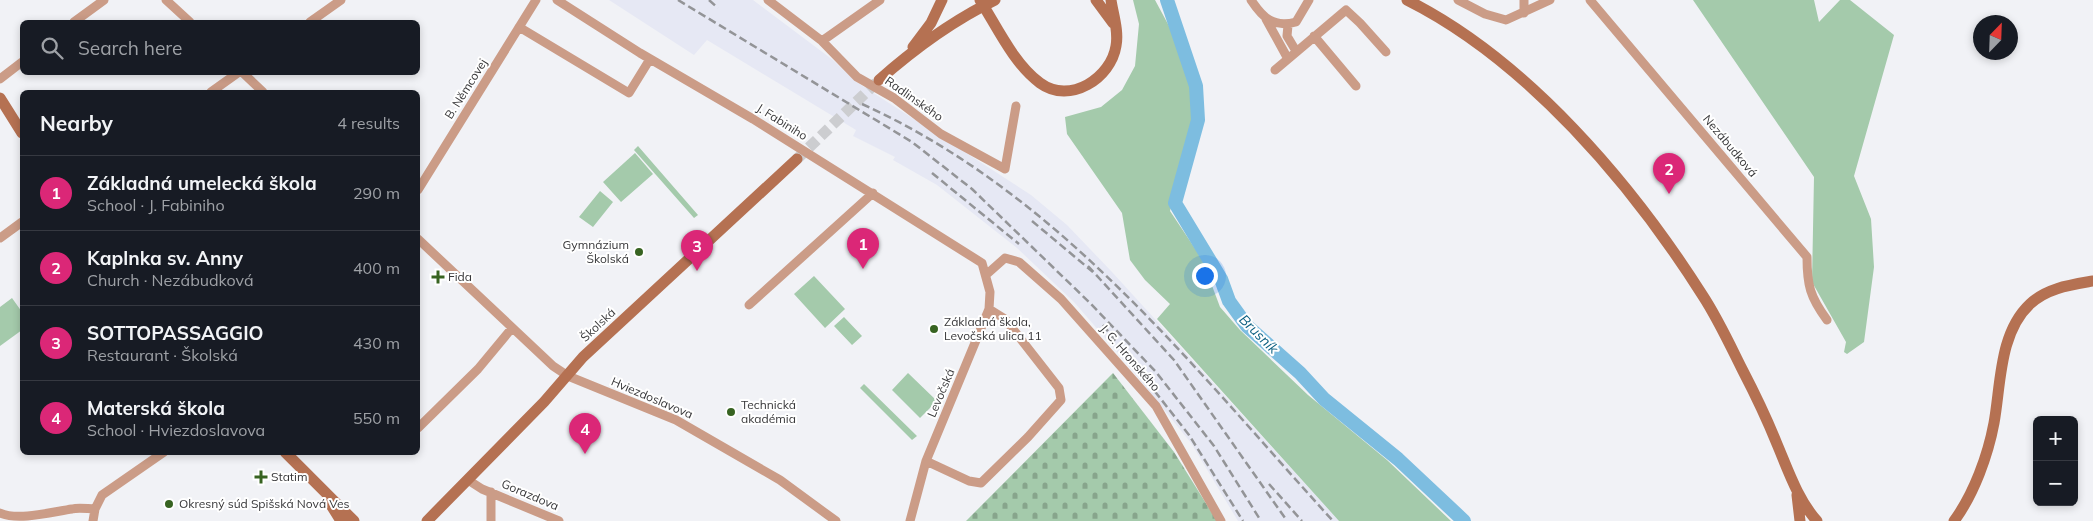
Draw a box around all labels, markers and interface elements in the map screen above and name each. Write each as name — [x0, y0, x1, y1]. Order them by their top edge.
north arrow — [1973, 15, 2018, 60]
search box — [20, 20, 420, 75]
icon: search — [38, 34, 66, 62]
text: Search here — [78, 36, 182, 60]
street label: B. Němcovej — [441, 56, 490, 122]
street label: Radlinského — [882, 73, 946, 124]
street label: J. Fabiniho — [754, 100, 811, 143]
text: Nearby — [40, 110, 113, 136]
street label: Nezábudková — [1700, 112, 1761, 180]
text: 4 results — [337, 113, 400, 133]
pin: 2 — [1653, 153, 1685, 194]
text: Základná umelecká škola — [87, 171, 317, 195]
text: 1 — [51, 183, 61, 203]
text: 290 m — [353, 183, 400, 203]
text: School · J. Fabiniho — [87, 195, 225, 215]
pin: 1 — [847, 228, 879, 269]
pin: 3 — [681, 230, 713, 271]
place label: Gymnázium Školská — [563, 237, 629, 266]
text: Kaplnka sv. Anny — [87, 246, 243, 270]
marker: Gymnázium Školská — [633, 246, 645, 258]
text: 2 — [51, 258, 61, 278]
text: 400 m — [353, 258, 400, 278]
your location — [1192, 263, 1218, 289]
place label: Fida — [448, 269, 472, 284]
text: Church · Nezábudková — [87, 270, 254, 290]
marker: Fida — [432, 271, 444, 283]
street label: Školská — [577, 305, 618, 345]
water label: Brusník — [1235, 310, 1283, 358]
place label: Základná škola, Levočská ulica 11 — [944, 314, 1042, 343]
text: SOTTOPASSAGGIO — [87, 321, 264, 345]
street label: J. C. Hronského — [1097, 321, 1164, 394]
marker: Základná škola, Levočská ulica 11 — [928, 323, 940, 335]
text: 3 — [51, 333, 61, 353]
text: 430 m — [353, 333, 400, 353]
text: Restaurant · Školská — [87, 345, 238, 365]
street label: Levočská — [924, 366, 957, 419]
street label: Hviezdoslavova — [609, 374, 695, 422]
text: Materská škola — [87, 396, 225, 420]
place label: Technická akadémia — [741, 397, 796, 426]
marker: Technická akadémia — [725, 406, 737, 418]
text: 4 — [51, 408, 61, 428]
text: 550 m — [353, 408, 400, 428]
pin: 4 — [569, 413, 601, 454]
map controls — [2033, 416, 2078, 506]
button: + — [2033, 416, 2078, 461]
text: School · Hviezdoslavova — [87, 420, 265, 440]
button: − — [2033, 461, 2078, 506]
place label: Statim — [271, 469, 307, 484]
marker: Statim — [255, 471, 267, 483]
street label: Gorazdova — [499, 476, 561, 513]
place label: Okresný súd Spišská Nová Ves — [179, 496, 349, 511]
marker: Okresný súd Spišská Nová Ves — [163, 498, 175, 510]

